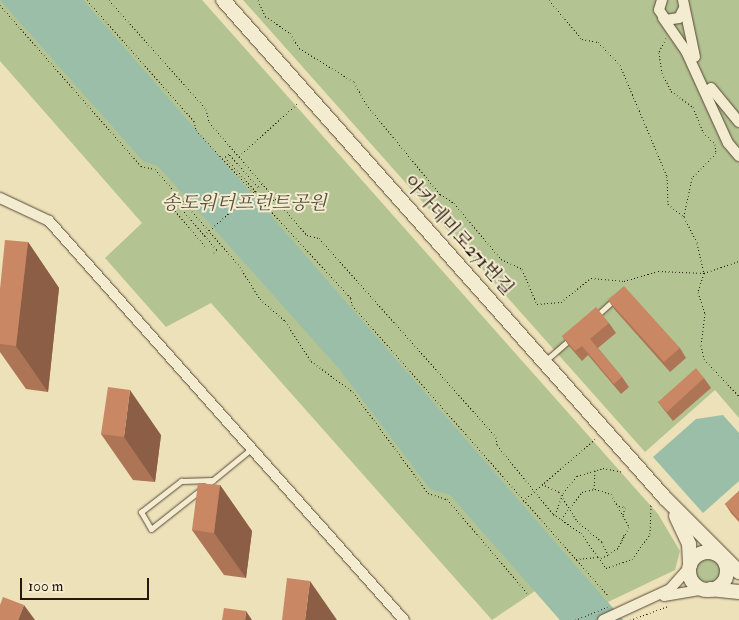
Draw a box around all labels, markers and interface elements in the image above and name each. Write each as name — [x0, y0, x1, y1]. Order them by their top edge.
street label: 아카데미로271번길 — [398, 171, 518, 301]
park label: 송도워터프런트공원 — [161, 193, 327, 215]
scale bar — [22, 568, 151, 600]
text: 100 m — [28, 577, 63, 596]

